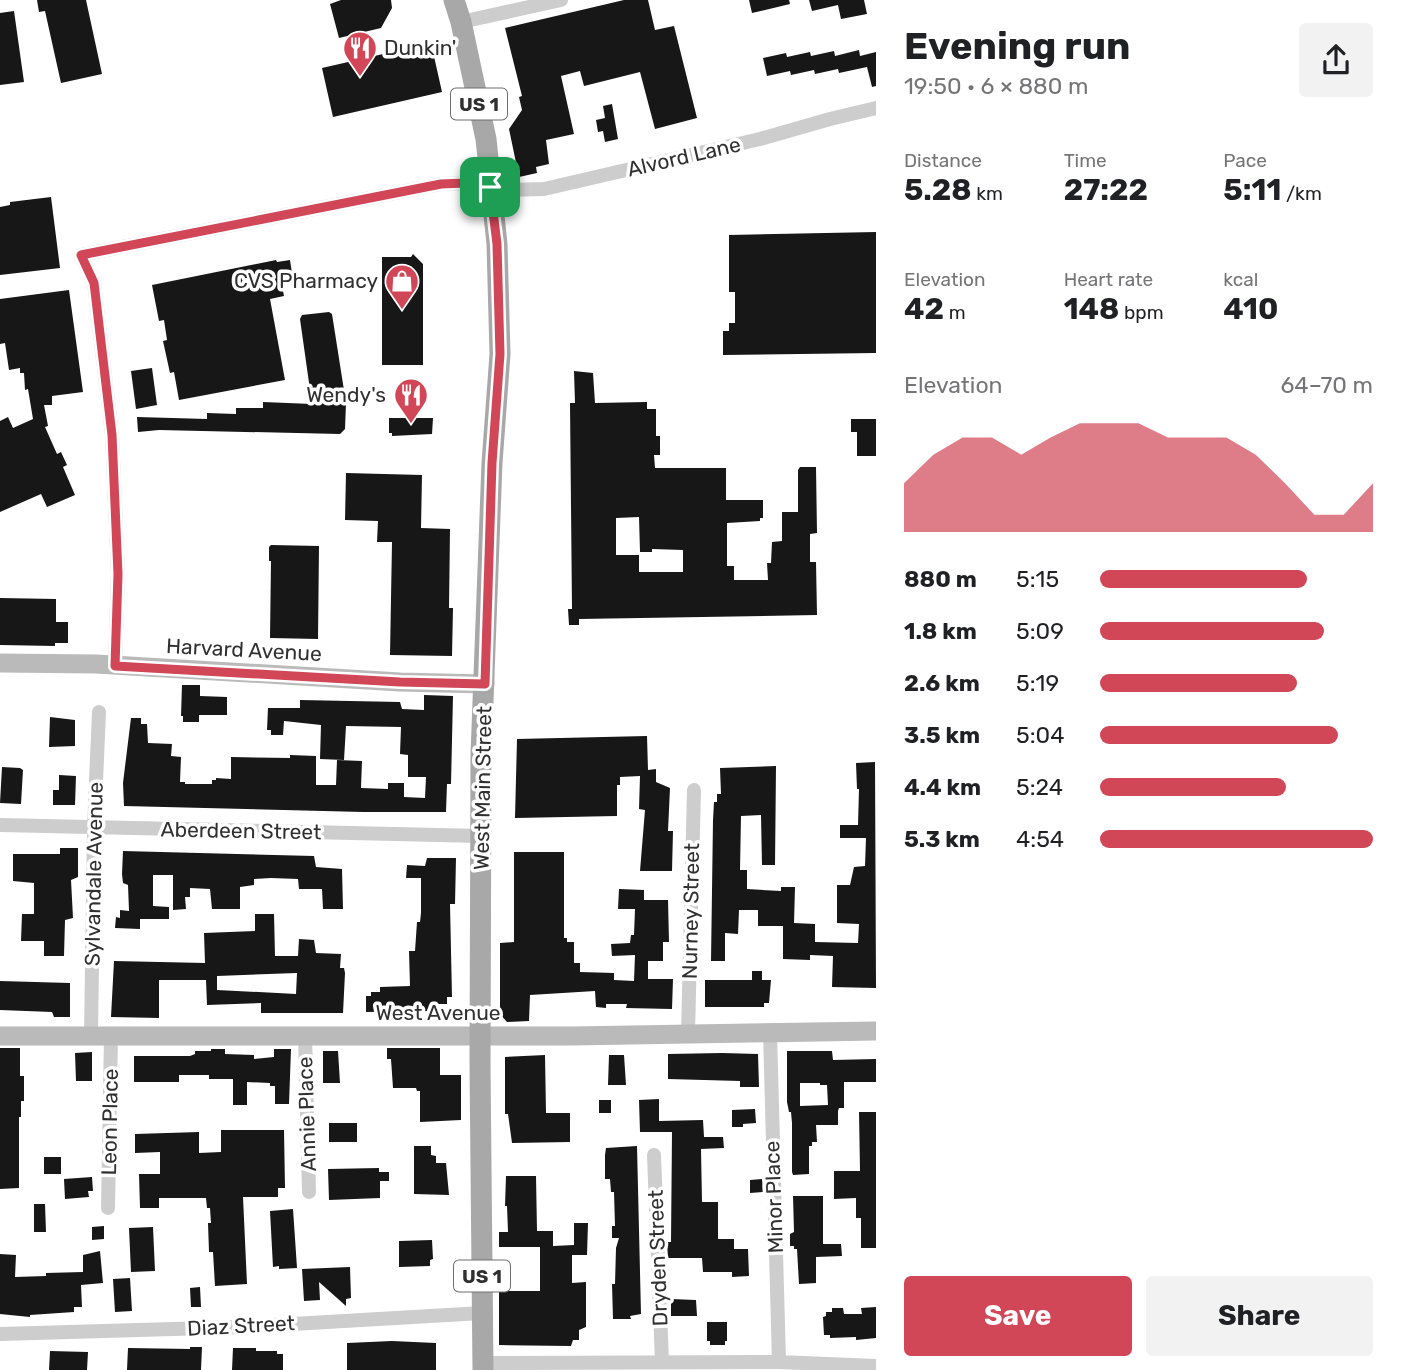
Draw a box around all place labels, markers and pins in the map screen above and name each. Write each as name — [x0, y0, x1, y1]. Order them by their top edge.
restaurant icon: Dunkin' — [341, 29, 379, 78]
place label: Dunkin' — [384, 35, 456, 60]
pin — [460, 157, 520, 217]
shop icon: CVS Pharmacy — [383, 262, 421, 311]
place label: CVS Pharmacy — [234, 268, 378, 293]
restaurant icon: Wendy's — [392, 376, 430, 425]
place label: Wendy's — [306, 382, 386, 407]

